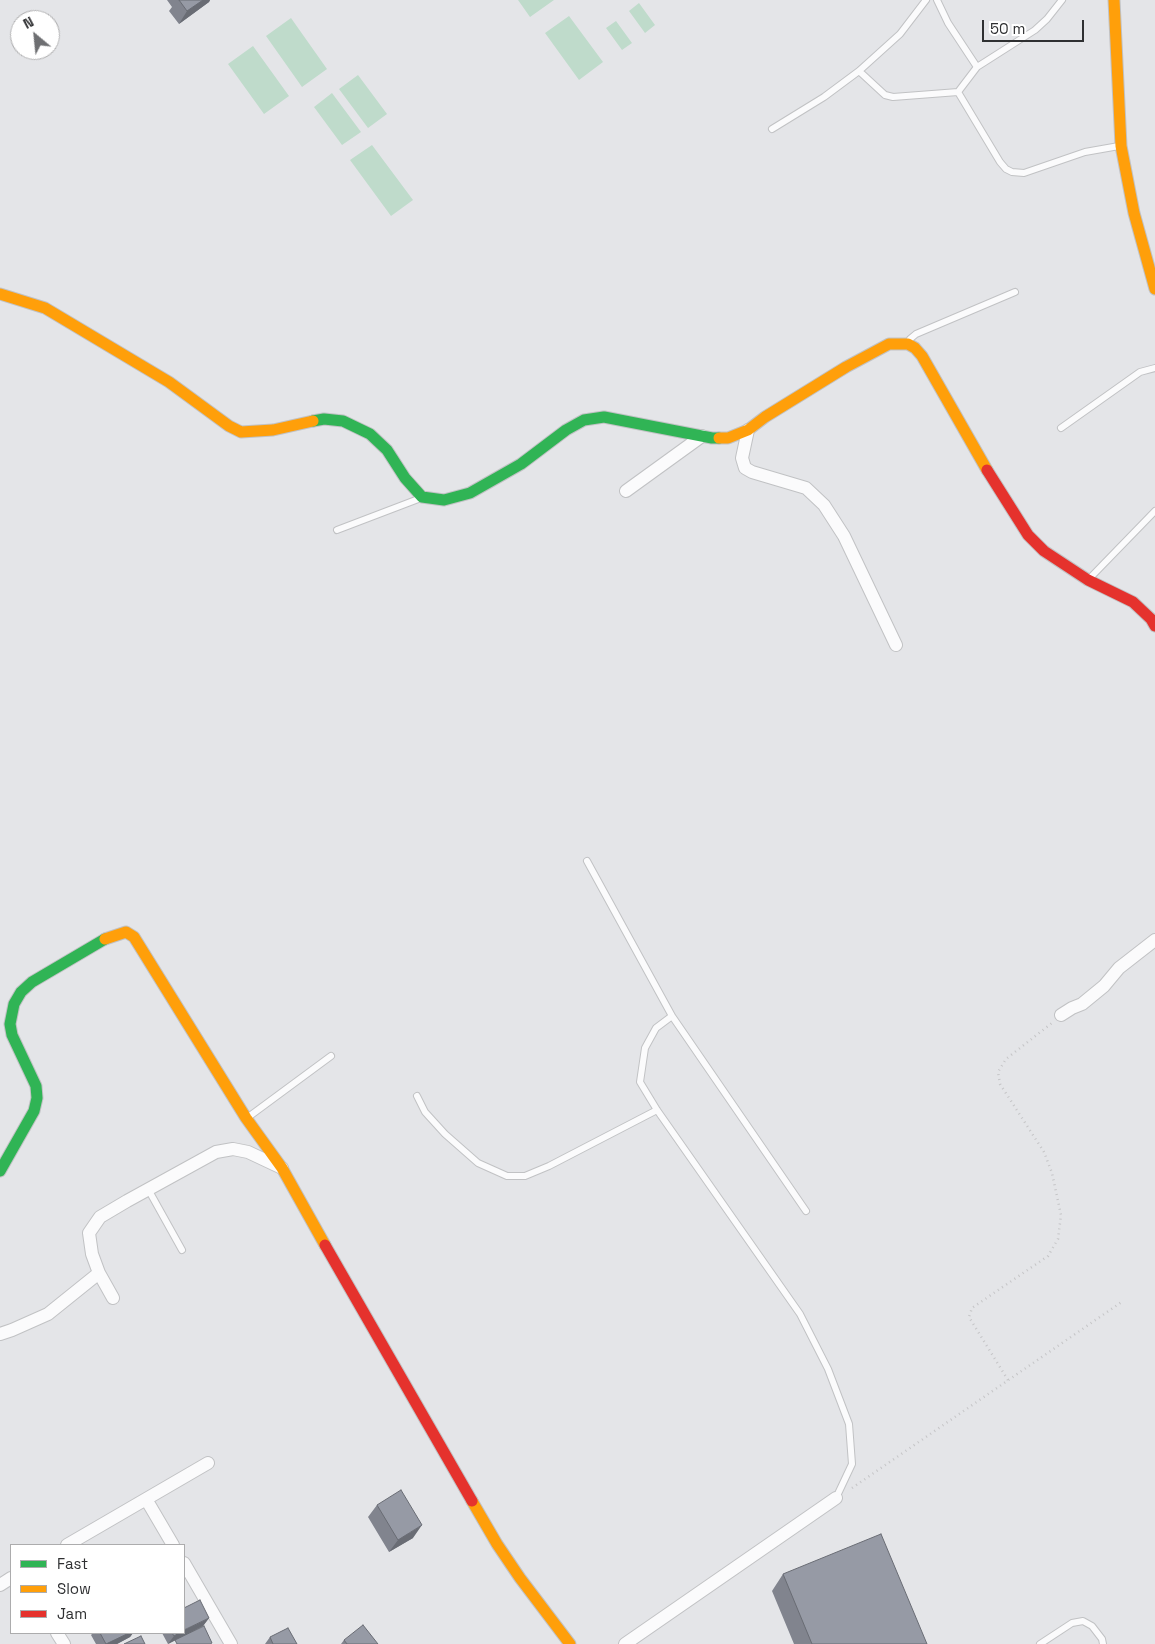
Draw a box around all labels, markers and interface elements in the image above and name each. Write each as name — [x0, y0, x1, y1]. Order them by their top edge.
north arrow — [10, 10, 60, 60]
scale bar — [985, 10, 1088, 42]
text: N — [20, 12, 37, 33]
text: 50 m — [990, 19, 1025, 38]
legend — [10, 1544, 185, 1634]
text: Fast — [57, 1554, 88, 1573]
text: Slow — [57, 1579, 91, 1598]
text: Jam — [57, 1604, 87, 1623]

